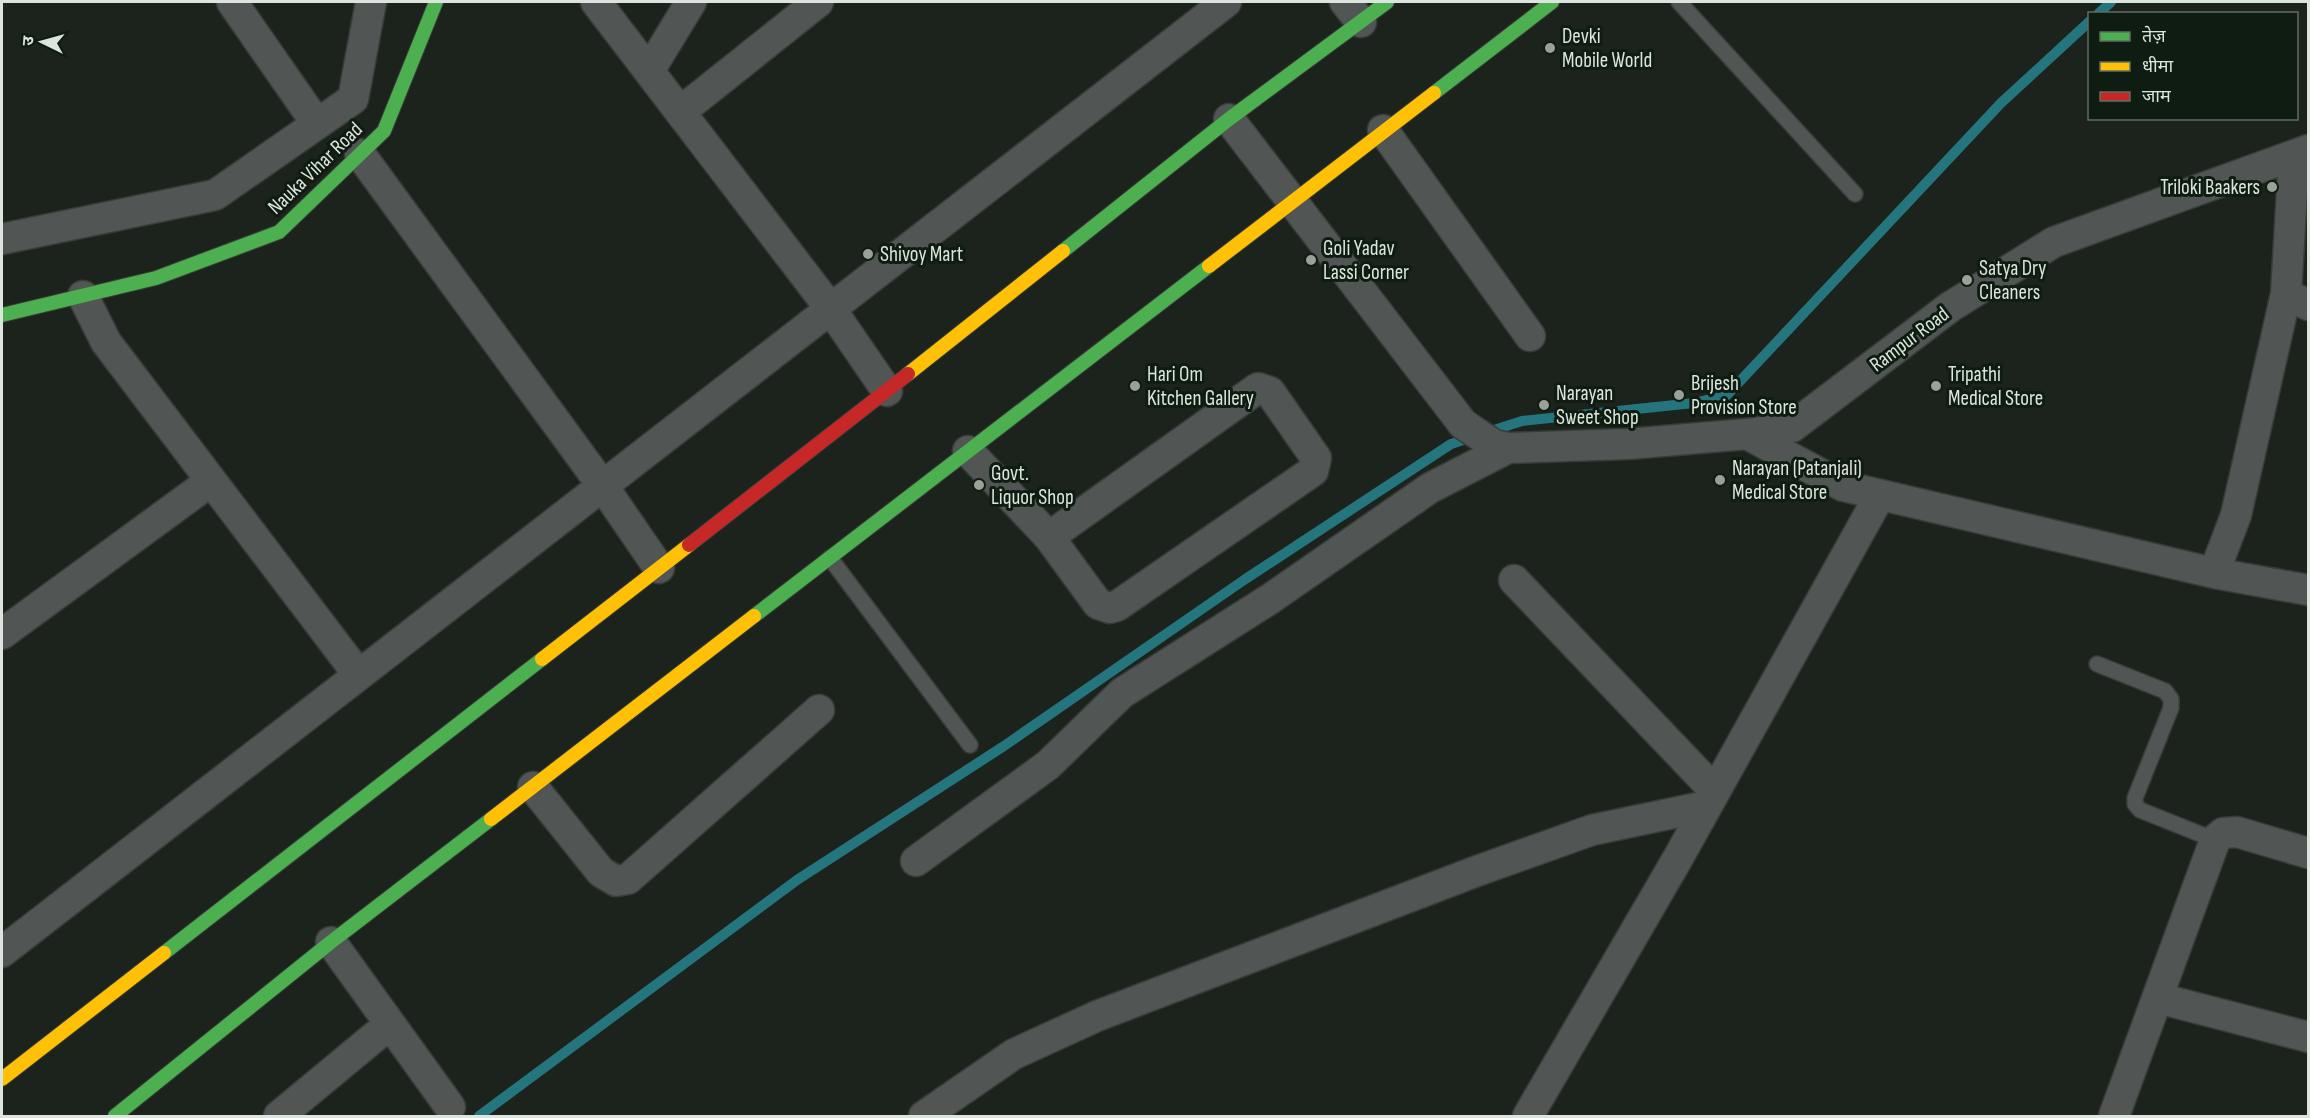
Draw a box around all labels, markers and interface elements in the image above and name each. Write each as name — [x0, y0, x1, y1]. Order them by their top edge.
north arrow — [12, 12, 72, 72]
legend — [2088, 12, 2298, 120]
place label: Devki Mobile World — [1562, 24, 1652, 73]
text: तेज़ — [2142, 25, 2166, 47]
text: उ — [19, 35, 38, 46]
marker: Devki Mobile World — [1543, 41, 1557, 55]
text: धीमा — [2142, 56, 2173, 77]
text: जाम — [2142, 86, 2172, 107]
street label: Nauka Vihar Road — [263, 117, 368, 220]
place label: Triloki Baakers — [2160, 175, 2260, 200]
marker: Triloki Baakers — [2265, 180, 2279, 194]
place label: Goli Yadav Lassi Corner — [1323, 236, 1409, 285]
place label: Shivoy Mart — [880, 242, 963, 267]
marker: Shivoy Mart — [861, 247, 875, 261]
marker: Goli Yadav Lassi Corner — [1304, 253, 1318, 267]
place label: Satya Dry Cleaners — [1979, 256, 2046, 305]
marker: Satya Dry Cleaners — [1960, 273, 1974, 287]
street label: Rampur Road — [1865, 301, 1954, 377]
place label: Hari Om Kitchen Gallery — [1147, 362, 1254, 411]
place label: Tripathi Medical Store — [1948, 362, 2043, 411]
place label: Brijesh Provision Store — [1691, 371, 1797, 420]
marker: Hari Om Kitchen Gallery — [1128, 379, 1142, 393]
marker: Tripathi Medical Store — [1929, 379, 1943, 393]
place label: Narayan Sweet Shop — [1556, 381, 1639, 430]
marker: Brijesh Provision Store — [1672, 388, 1686, 402]
marker: Narayan Sweet Shop — [1537, 398, 1551, 412]
place label: Narayan (Patanjali) Medical Store — [1732, 456, 1862, 505]
place label: Govt. Liquor Shop — [991, 461, 1074, 510]
marker: Narayan (Patanjali) Medical Store — [1713, 473, 1727, 487]
marker: Govt. Liquor Shop — [972, 478, 986, 492]

